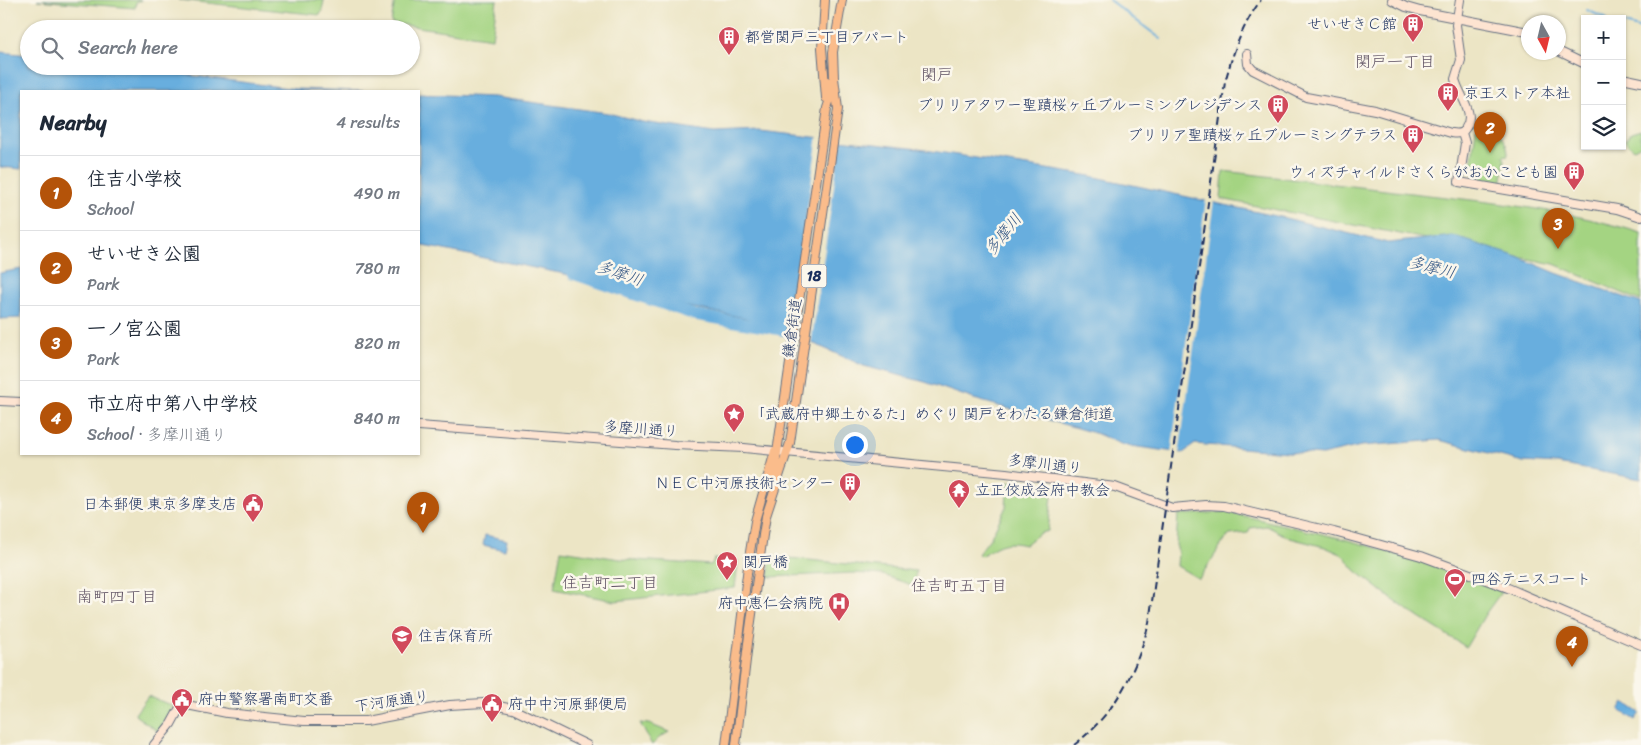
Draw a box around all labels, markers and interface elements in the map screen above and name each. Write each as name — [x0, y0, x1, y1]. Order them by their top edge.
place label: せいせきＣ館 — [1307, 11, 1397, 37]
building icon: せいせきＣ館 — [1401, 12, 1425, 43]
north arrow — [1521, 15, 1566, 60]
map controls — [1581, 15, 1626, 150]
button: + — [1581, 15, 1626, 60]
search box — [20, 20, 420, 75]
place label: 都営関戸三丁目アパート — [745, 24, 909, 50]
building icon: 都営関戸三丁目アパート — [717, 25, 741, 56]
text: Search here — [78, 31, 178, 64]
icon: search — [38, 34, 66, 62]
district label: 関戸一丁目 — [1355, 47, 1435, 76]
district label: 関戸 — [921, 60, 953, 89]
button: − — [1581, 60, 1626, 105]
place label: 京王ストア本社 — [1464, 80, 1570, 106]
building icon: 京王ストア本社 — [1436, 81, 1460, 112]
place label: ブリリアタワー聖蹟桜ヶ丘ブルーミングレジデンス — [918, 92, 1262, 118]
building icon: ブリリアタワー聖蹟桜ヶ丘ブルーミングレジデンス — [1266, 93, 1290, 124]
text: Nearby — [40, 104, 106, 142]
button: layers — [1581, 105, 1626, 150]
text: 4 results — [336, 108, 400, 137]
pin: 2 — [1474, 112, 1506, 153]
place label: ブリリア聖蹟桜ヶ丘ブルーミングテラス — [1128, 122, 1397, 148]
building icon: ブリリア聖蹟桜ヶ丘ブルーミングテラス — [1401, 123, 1425, 154]
place label: ウィズチャイルドさくらがおかこども園 — [1289, 159, 1558, 185]
building icon: ウィズチャイルドさくらがおかこども園 — [1562, 160, 1586, 191]
text: 住吉小学校 — [87, 162, 182, 195]
text: 1 — [53, 179, 59, 208]
text: 490 m — [354, 179, 400, 208]
text: School — [87, 195, 134, 224]
water label: 多摩川 — [977, 206, 1029, 262]
pin: 3 — [1542, 208, 1574, 249]
text: せいせき公園 — [87, 237, 201, 270]
water label: 多摩川 — [1405, 247, 1459, 287]
water label: 多摩川 — [593, 251, 647, 295]
text: 2 — [51, 254, 61, 283]
text: 780 m — [355, 254, 400, 283]
road number: 18 — [802, 264, 826, 288]
text: Park — [87, 270, 120, 299]
street label: 鎌倉街道 — [775, 296, 809, 360]
text: 一ノ宮公園 — [87, 312, 182, 345]
text: 3 — [52, 329, 60, 358]
text: 820 m — [355, 329, 400, 358]
text: Park — [87, 345, 120, 374]
text: 市立府中第八中学校 — [87, 387, 258, 420]
place label: 「武蔵府中郷土かるた」めぐり 関戸をわたる鎌倉街道 — [750, 401, 1114, 427]
place icon: 「武蔵府中郷土かるた」めぐり 関戸をわたる鎌倉街道 — [722, 402, 746, 433]
text: 4 — [51, 404, 61, 433]
text: 840 m — [354, 404, 400, 433]
street label: 多摩川通り — [603, 413, 679, 445]
text: School · 多摩川通り — [87, 420, 227, 449]
your location — [842, 432, 868, 458]
street label: 多摩川通り — [1006, 447, 1084, 481]
place label: ＮＥＣ中河原技術センター — [655, 470, 834, 496]
building icon: ＮＥＣ中河原技術センター — [838, 471, 862, 502]
place label: 立正佼成会府中教会 — [975, 477, 1110, 503]
temple icon: 立正佼成会府中教会 — [947, 478, 971, 509]
place label: 日本郵便 東京多摩支店 — [83, 491, 237, 517]
public building icon: 日本郵便 東京多摩支店 — [241, 492, 265, 523]
pin: 1 — [407, 492, 439, 533]
place label: 関戸橋 — [743, 549, 788, 575]
place icon: 関戸橋 — [715, 550, 739, 581]
place label: 四谷テニスコート — [1471, 566, 1591, 592]
sports icon: 四谷テニスコート — [1443, 567, 1467, 598]
district label: 住吉町二丁目 — [562, 568, 658, 597]
district label: 住吉町五丁目 — [911, 571, 1007, 600]
district label: 南町四丁目 — [77, 582, 157, 611]
place label: 府中恵仁会病院 — [718, 590, 823, 616]
hospital icon: 府中恵仁会病院 — [827, 591, 851, 622]
place label: 住吉保育所 — [418, 623, 493, 649]
school or university icon: 住吉保育所 — [390, 624, 414, 655]
pin: 4 — [1556, 626, 1588, 667]
street label: 下河原通り — [353, 683, 431, 719]
place label: 府中警察署南町交番 — [198, 686, 333, 712]
public building icon: 府中警察署南町交番 — [170, 687, 194, 718]
place label: 府中中河原郵便局 — [508, 691, 628, 717]
public building icon: 府中中河原郵便局 — [480, 692, 504, 723]

